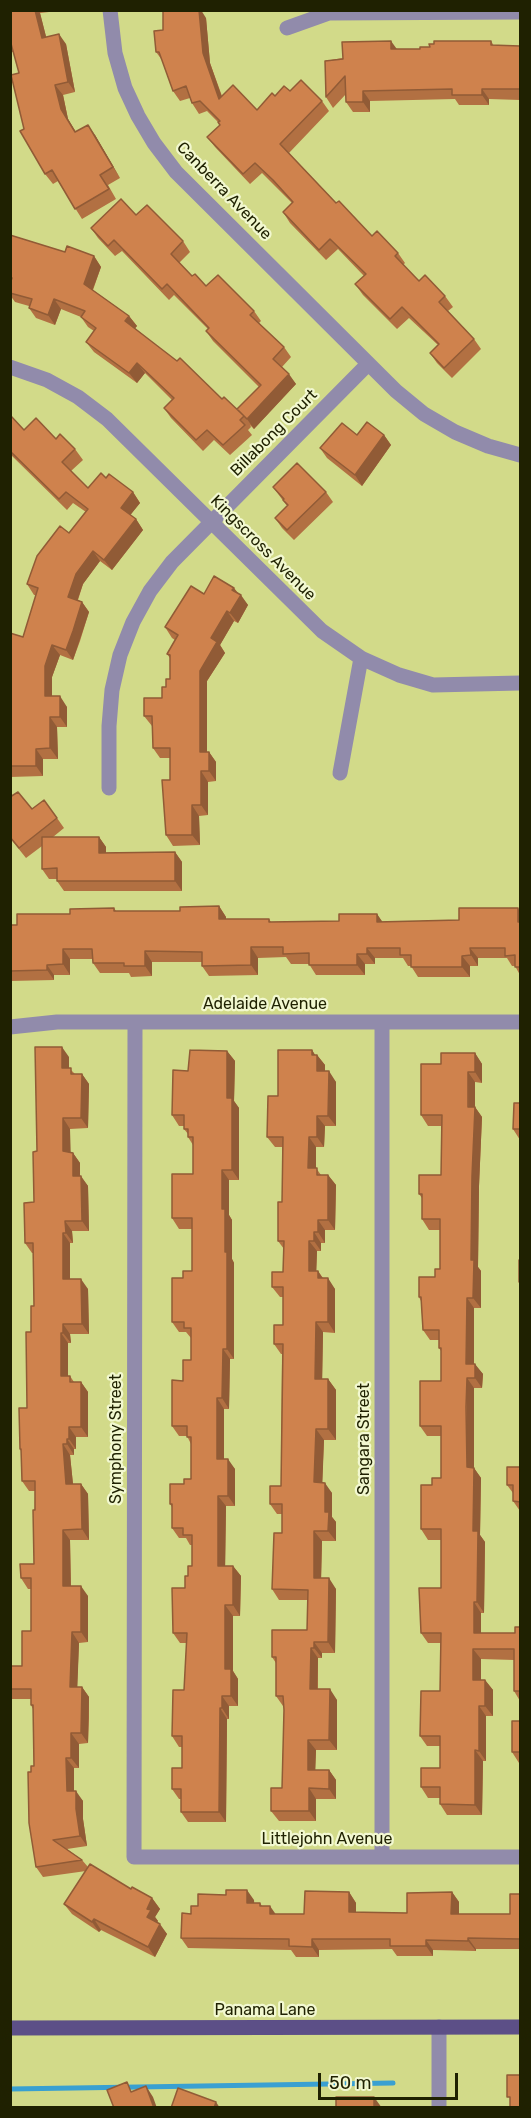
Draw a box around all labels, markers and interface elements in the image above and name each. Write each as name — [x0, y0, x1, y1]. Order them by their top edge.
street label: Canberra Avenue — [172, 138, 276, 244]
street label: Billabong Court — [227, 386, 321, 480]
street label: Kingscross Avenue — [206, 491, 320, 605]
street label: Adelaide Avenue — [203, 994, 327, 1014]
street label: Symphony Street — [106, 1374, 126, 1504]
street label: Sangara Street — [354, 1383, 374, 1495]
street label: Littlejohn Avenue — [262, 1829, 392, 1849]
street label: Panama Lane — [215, 2000, 315, 2020]
scale bar — [321, 2061, 460, 2099]
text: 50 m — [329, 2072, 372, 2094]

